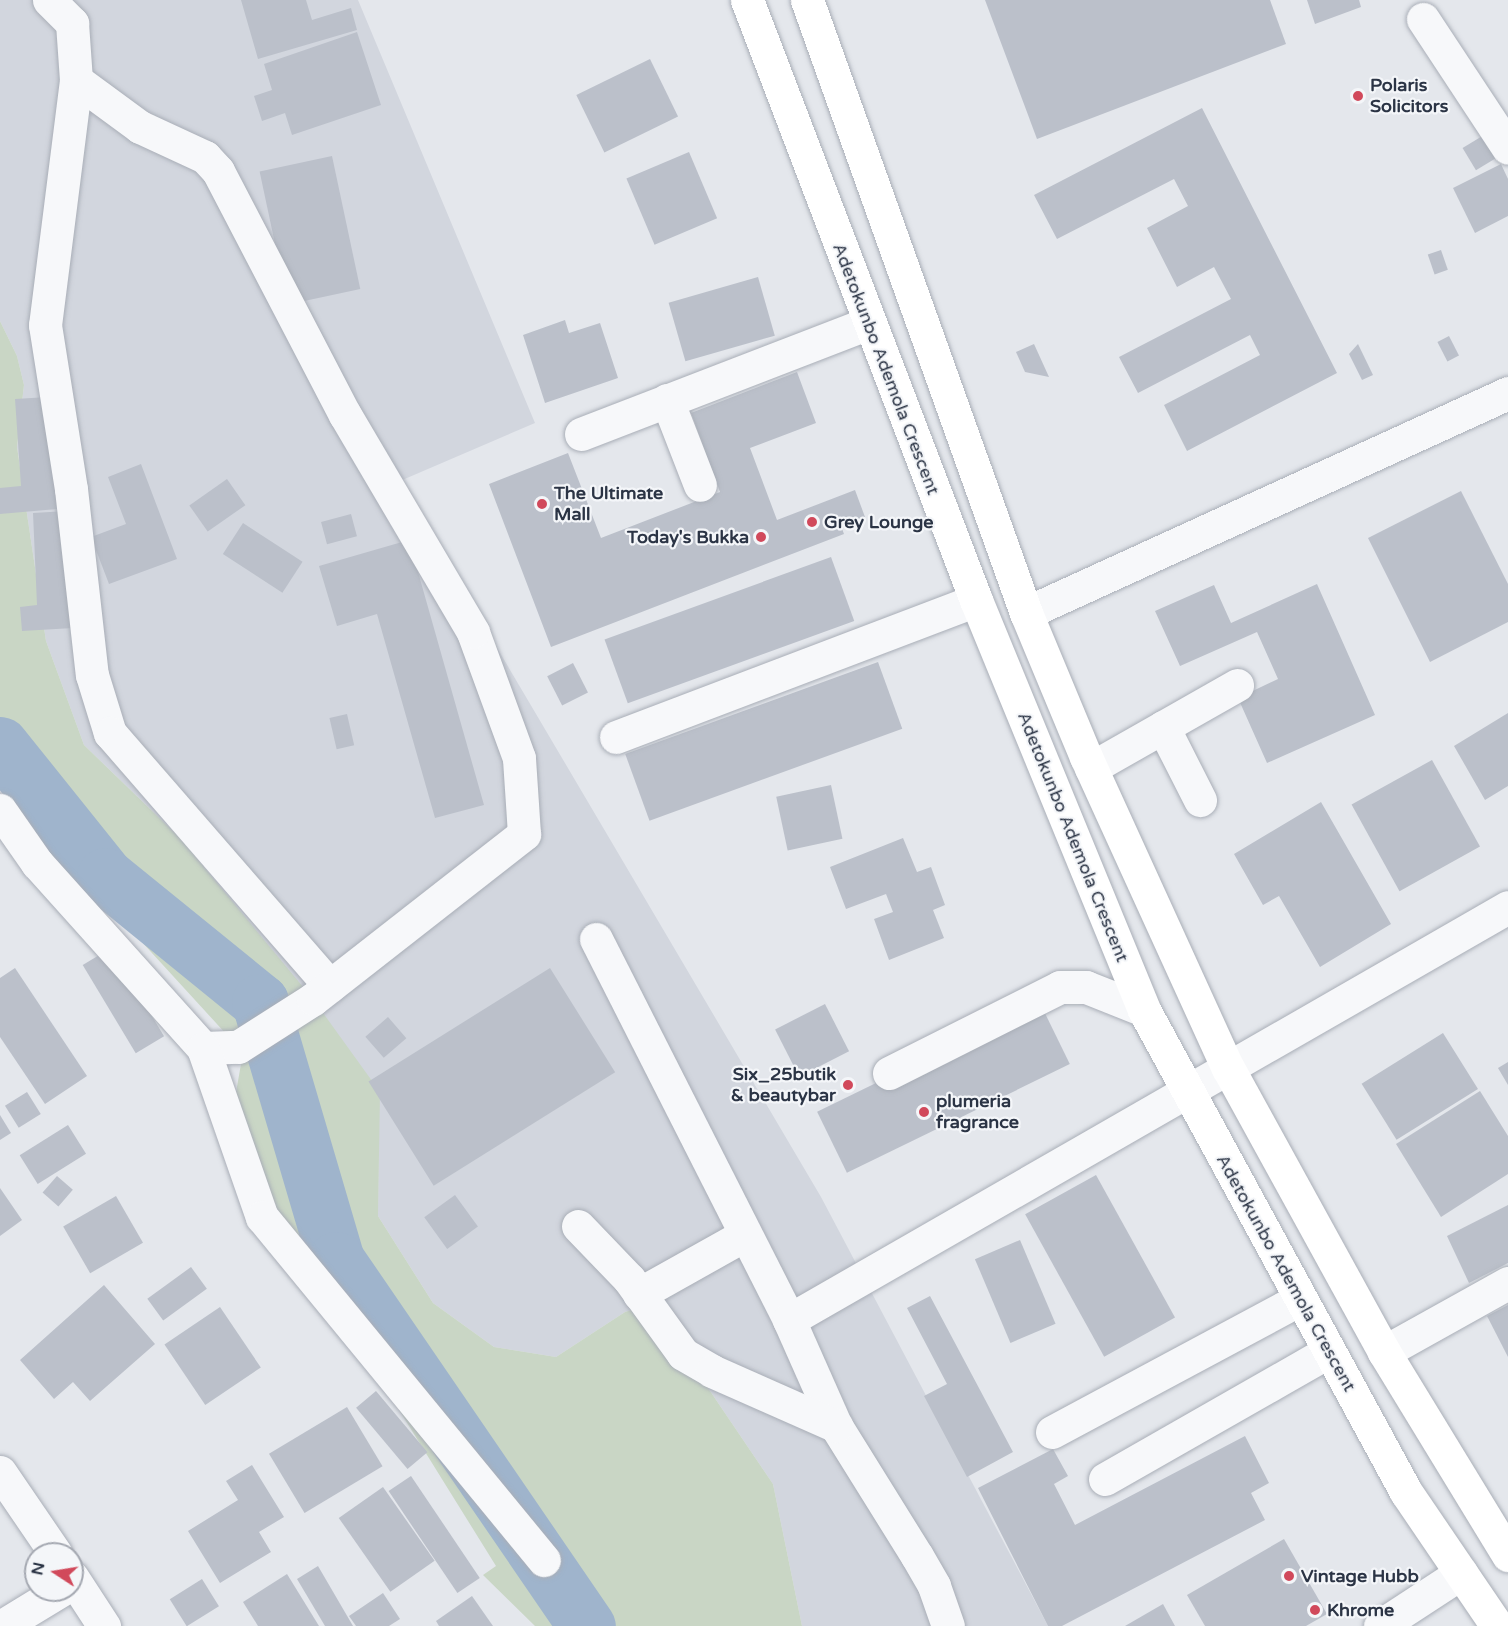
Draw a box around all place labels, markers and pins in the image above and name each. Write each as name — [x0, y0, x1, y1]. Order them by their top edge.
place label: Polaris Solicitors — [1370, 75, 1448, 118]
marker: Polaris Solicitors — [1351, 89, 1365, 103]
place label: The Ultimate Mall — [554, 483, 663, 526]
marker: The Ultimate Mall — [535, 497, 549, 511]
place label: Grey Lounge — [824, 511, 933, 533]
marker: Grey Lounge — [805, 515, 819, 529]
place label: Today's Bukka — [627, 526, 749, 548]
marker: Today's Bukka — [754, 530, 768, 544]
place label: Six_25butik & beautybar — [731, 1064, 836, 1106]
marker: Six_25butik & beautybar — [841, 1078, 855, 1092]
place label: plumeria fragrance — [936, 1091, 1019, 1134]
marker: plumeria fragrance — [917, 1105, 931, 1119]
place label: Vintage Hubb — [1301, 1565, 1419, 1587]
marker: Vintage Hubb — [1282, 1569, 1296, 1583]
place label: Khrome — [1327, 1599, 1394, 1621]
marker: Khrome — [1308, 1603, 1322, 1617]

